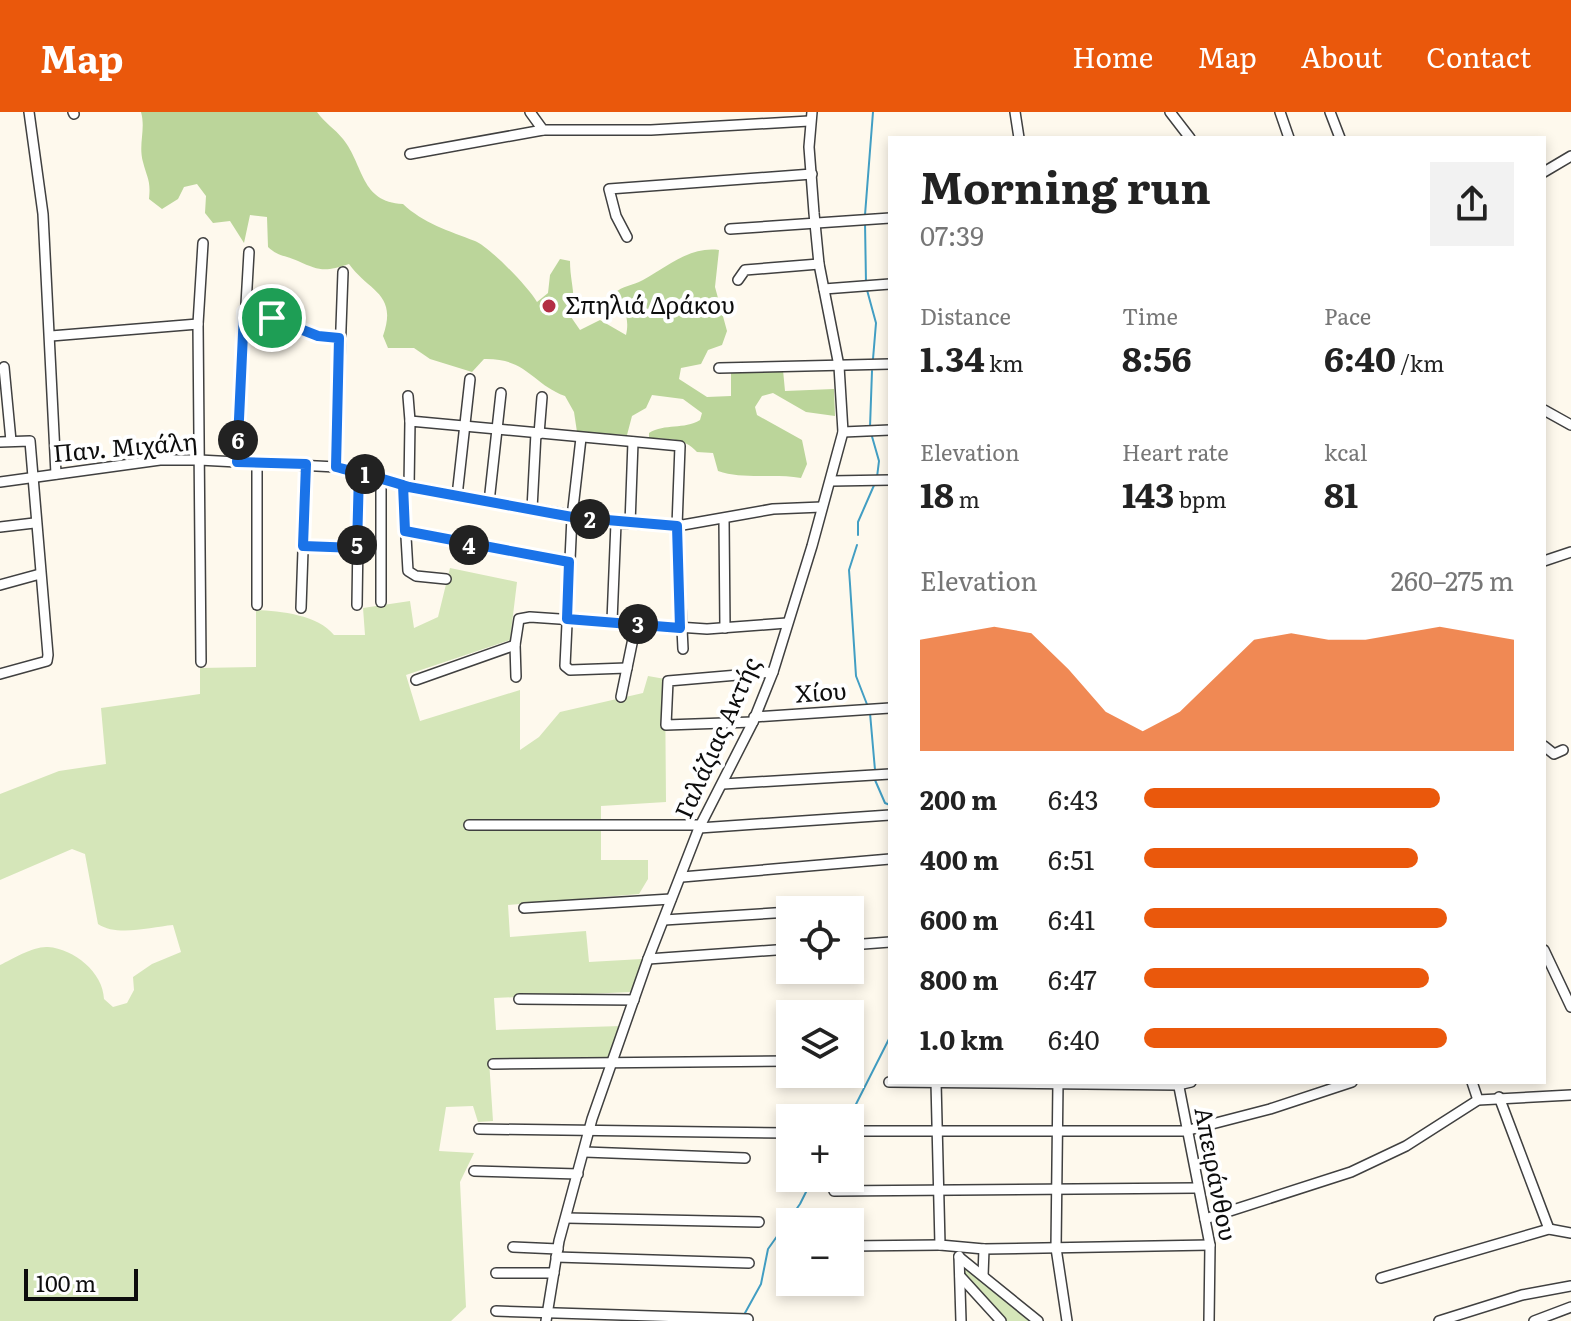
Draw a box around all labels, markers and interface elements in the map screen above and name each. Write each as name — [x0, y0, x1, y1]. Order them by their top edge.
text: Map — [40, 28, 124, 85]
text: Home — [1072, 35, 1153, 77]
text: Map — [1197, 35, 1257, 77]
text: About — [1301, 35, 1382, 77]
text: Contact — [1426, 35, 1531, 77]
text: Morning run — [920, 152, 1211, 218]
button: share — [1430, 162, 1514, 246]
text: 07:39 — [920, 215, 984, 254]
pin — [238, 284, 306, 352]
place label: Σπηλιά Δράκου — [565, 286, 735, 321]
icon: arrive — [250, 296, 294, 340]
marker: Σπηλιά Δράκου — [540, 297, 558, 315]
text: Distance — [920, 299, 1011, 332]
text: Time — [1122, 299, 1178, 332]
text: Pace — [1324, 299, 1371, 332]
text: 1.34 — [920, 332, 985, 382]
text: 8:56 — [1122, 332, 1192, 382]
text: 6:40 — [1324, 332, 1396, 382]
text: km — [985, 346, 1024, 379]
text: /km — [1396, 346, 1444, 379]
pin: 6 — [218, 420, 258, 460]
street label: Παν. Μιχάλη — [51, 422, 198, 469]
text: 6 — [232, 423, 244, 456]
text: Elevation — [920, 435, 1019, 468]
text: Heart rate — [1122, 435, 1229, 468]
text: kcal — [1324, 435, 1367, 468]
pin: 1 — [345, 454, 385, 494]
text: 1 — [360, 457, 370, 490]
text: 18 — [920, 468, 954, 518]
text: 143 — [1122, 468, 1174, 518]
text: 81 — [1324, 468, 1358, 518]
text: m — [954, 482, 980, 515]
text: bpm — [1174, 482, 1227, 515]
pin: 2 — [570, 499, 610, 539]
text: 2 — [584, 502, 596, 535]
pin: 5 — [337, 525, 377, 565]
pin: 4 — [449, 525, 489, 565]
text: 5 — [351, 528, 363, 561]
text: 4 — [462, 528, 476, 561]
text: Elevation — [920, 560, 1038, 599]
text: 260–275 m — [1391, 560, 1514, 599]
pin: 3 — [618, 604, 658, 644]
text: 3 — [632, 607, 644, 640]
street label: Γαλάζιας Ακτής — [664, 651, 767, 823]
street label: Χίου — [794, 671, 847, 710]
text: 200 m — [920, 779, 997, 818]
text: 6:43 — [1048, 779, 1099, 818]
text: 400 m — [920, 839, 999, 878]
text: 6:51 — [1048, 839, 1094, 878]
map controls — [776, 896, 864, 1296]
button: locate — [776, 896, 864, 984]
text: 600 m — [920, 899, 998, 938]
text: 6:41 — [1048, 899, 1095, 938]
text: 800 m — [920, 959, 998, 998]
text: 6:47 — [1048, 959, 1097, 998]
button: layers — [776, 1000, 864, 1088]
text: 1.0 km — [920, 1019, 1004, 1058]
text: 6:40 — [1048, 1019, 1099, 1058]
button: + — [776, 1104, 864, 1192]
street label: Απειράνθου — [1187, 1104, 1248, 1243]
button: − — [776, 1208, 864, 1296]
scale bar — [24, 1265, 138, 1301]
text: 100 m — [36, 1266, 96, 1299]

